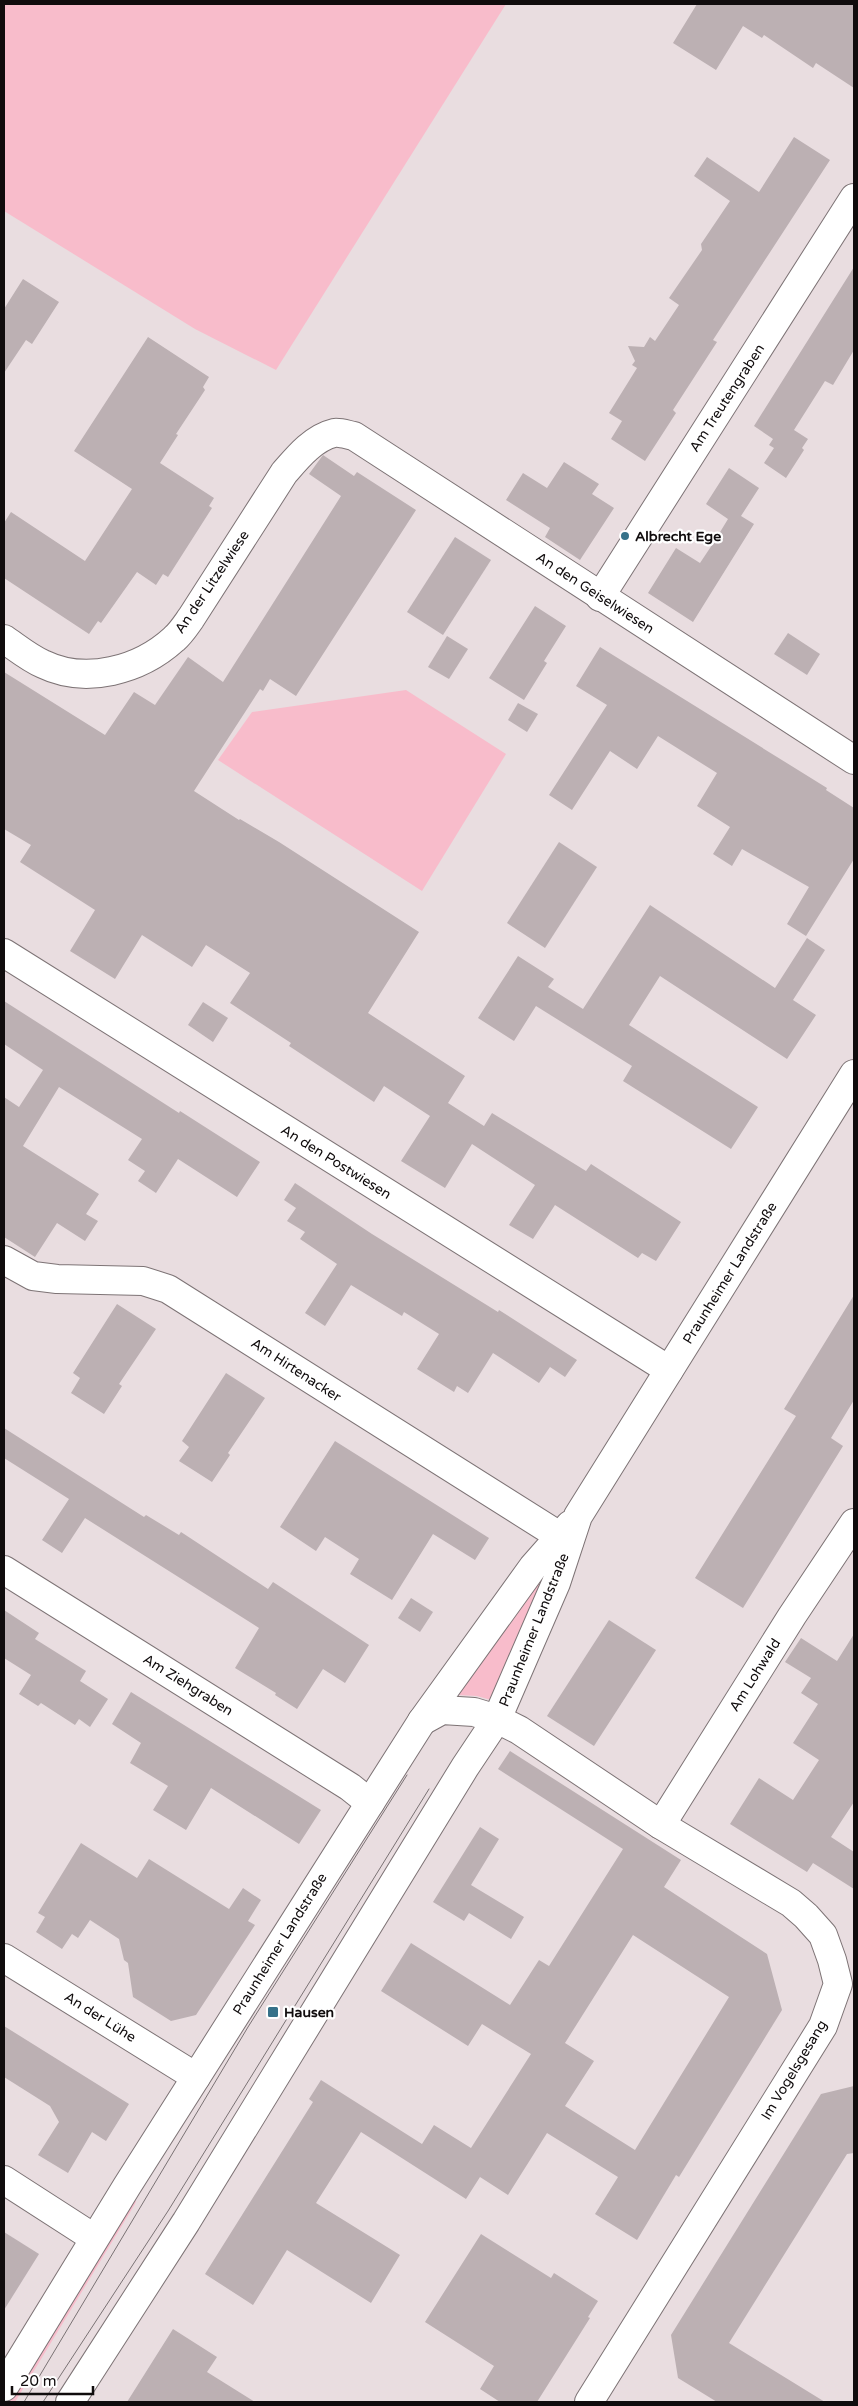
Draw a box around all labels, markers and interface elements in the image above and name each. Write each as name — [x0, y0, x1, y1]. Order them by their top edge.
street label: Am Treutengraben — [686, 341, 768, 455]
street label: An der Litzelwiese — [171, 527, 253, 637]
place label: Albrecht Ege — [635, 528, 721, 545]
marker: Albrecht Ege — [619, 530, 631, 542]
street label: An den Geiselwiesen — [533, 548, 657, 638]
street label: An den Postwiesen — [278, 1121, 394, 1203]
street label: Praunheimer Landstraße — [679, 1199, 781, 1347]
street label: Am Hirtenacker — [248, 1335, 345, 1406]
street label: Praunheimer Landstraße — [495, 1551, 573, 1709]
street label: Am Lohwald — [726, 1635, 784, 1715]
street label: Am Ziehgraben — [140, 1650, 236, 1720]
street label: Praunheimer Landstraße — [229, 1870, 331, 2018]
street label: An der Lühe — [61, 1988, 139, 2046]
place label: Hausen — [284, 2004, 334, 2021]
marker: Hausen — [266, 2005, 280, 2019]
street label: Im Vogelsgesang — [757, 2017, 831, 2123]
scale bar — [12, 2364, 94, 2396]
text: 20 m — [20, 2372, 57, 2390]

